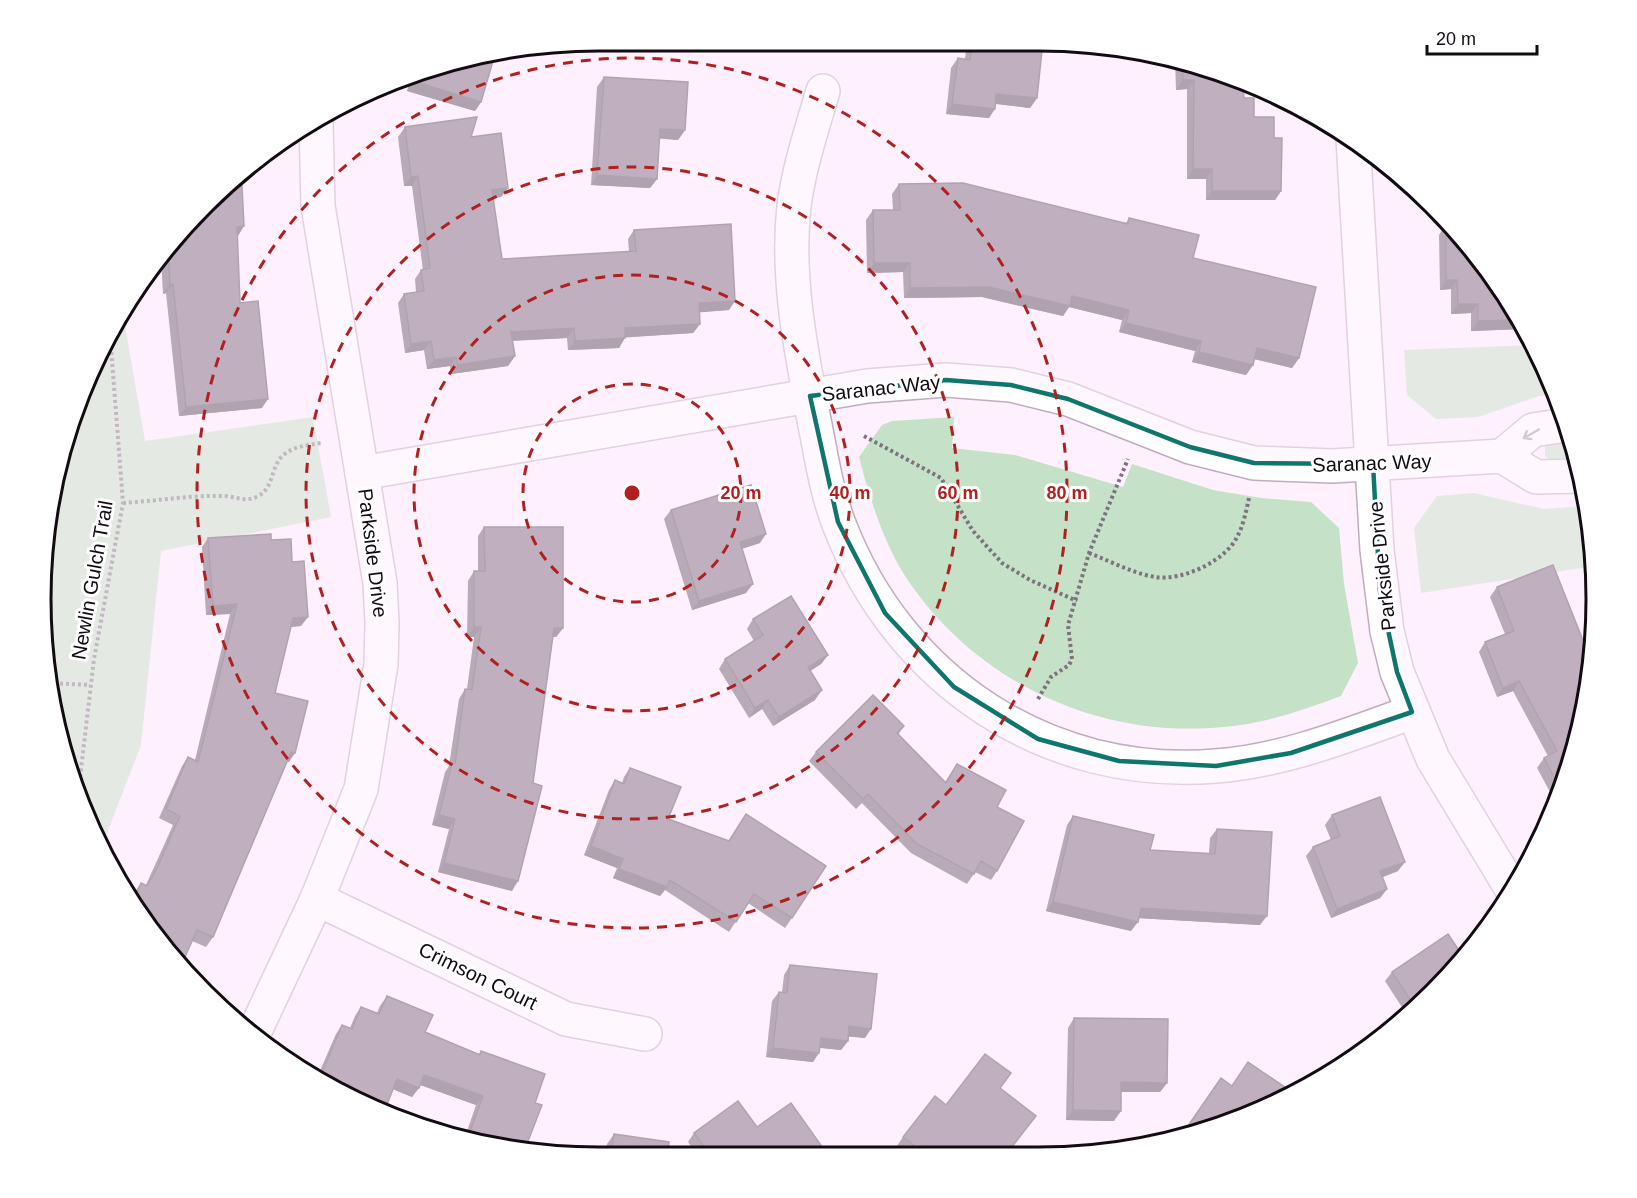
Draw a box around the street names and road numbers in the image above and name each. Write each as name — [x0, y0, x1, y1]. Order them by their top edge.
street label: Saranac Way — [821, 371, 941, 405]
street label: Saranac Way — [1312, 450, 1432, 476]
street label: Parkside Drive — [354, 487, 392, 619]
street label: Newlin Gulch Trail — [67, 499, 117, 661]
street label: Parkside Drive — [1364, 500, 1400, 632]
street label: Crimson Court — [415, 938, 541, 1014]

